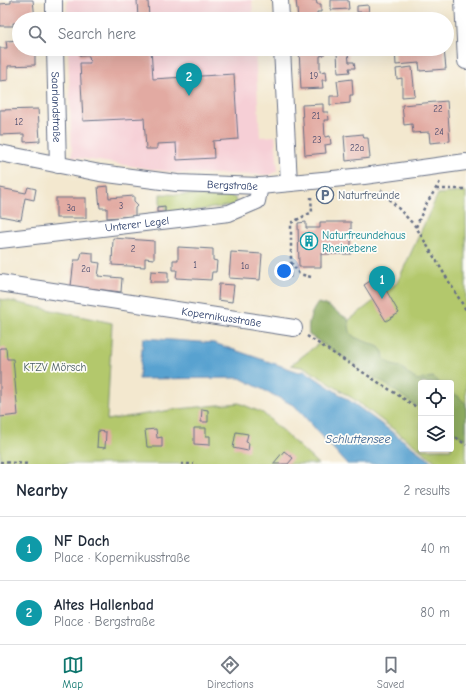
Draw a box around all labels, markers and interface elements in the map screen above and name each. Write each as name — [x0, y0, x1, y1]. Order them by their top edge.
search box — [12, 12, 454, 56]
icon: search — [26, 23, 48, 45]
text: Search here — [58, 25, 136, 43]
pin: 2 — [176, 63, 202, 96]
street label: Saarlandstraße — [49, 71, 63, 143]
house number: 19 — [310, 71, 318, 81]
house number: 22 — [433, 104, 443, 114]
house number: 21 — [312, 111, 321, 121]
house number: 12 — [15, 117, 23, 127]
house number: 24 — [434, 127, 444, 137]
house number: 23 — [312, 135, 322, 145]
house number: 22a — [350, 143, 364, 153]
street label: Bergstraße — [207, 178, 259, 193]
parking icon: Naturfreunde — [315, 185, 335, 205]
place label: Naturfreunde — [338, 189, 400, 202]
house number: 3 — [119, 201, 123, 211]
house number: 3a — [66, 203, 76, 213]
street label: Unterer Legel — [104, 214, 170, 235]
place label: Naturfreundehaus Rheinebene — [322, 229, 406, 255]
building icon: Naturfreundehaus Rheinebene — [299, 231, 319, 251]
house number: 2 — [131, 244, 136, 254]
house number: 1 — [193, 260, 197, 270]
house number: 1a — [241, 261, 249, 271]
your location — [274, 261, 294, 281]
house number: 2a — [81, 264, 91, 274]
pin: 1 — [369, 266, 395, 299]
street label: Kopernikusstraße — [180, 305, 263, 330]
park label: KTZV Mörsch — [23, 361, 87, 374]
map controls — [418, 380, 454, 452]
button: locate — [418, 380, 454, 416]
button: layers — [418, 416, 454, 452]
water label: Schluttensee — [326, 432, 390, 446]
text: Nearby — [16, 481, 67, 500]
text: 2 results — [403, 483, 450, 498]
text: NF Dach — [54, 532, 110, 550]
text: 1 — [26, 541, 32, 556]
text: 40 m — [421, 541, 450, 556]
text: Place · Kopernikusstraße — [54, 550, 190, 565]
text: Altes Hallenbad — [54, 596, 154, 614]
text: 2 — [26, 605, 32, 620]
text: 80 m — [420, 605, 450, 620]
text: Place · Bergstraße — [54, 614, 155, 629]
tab: Map — [62, 654, 84, 691]
tab: Directions — [207, 654, 254, 691]
tab: Saved — [377, 654, 404, 691]

